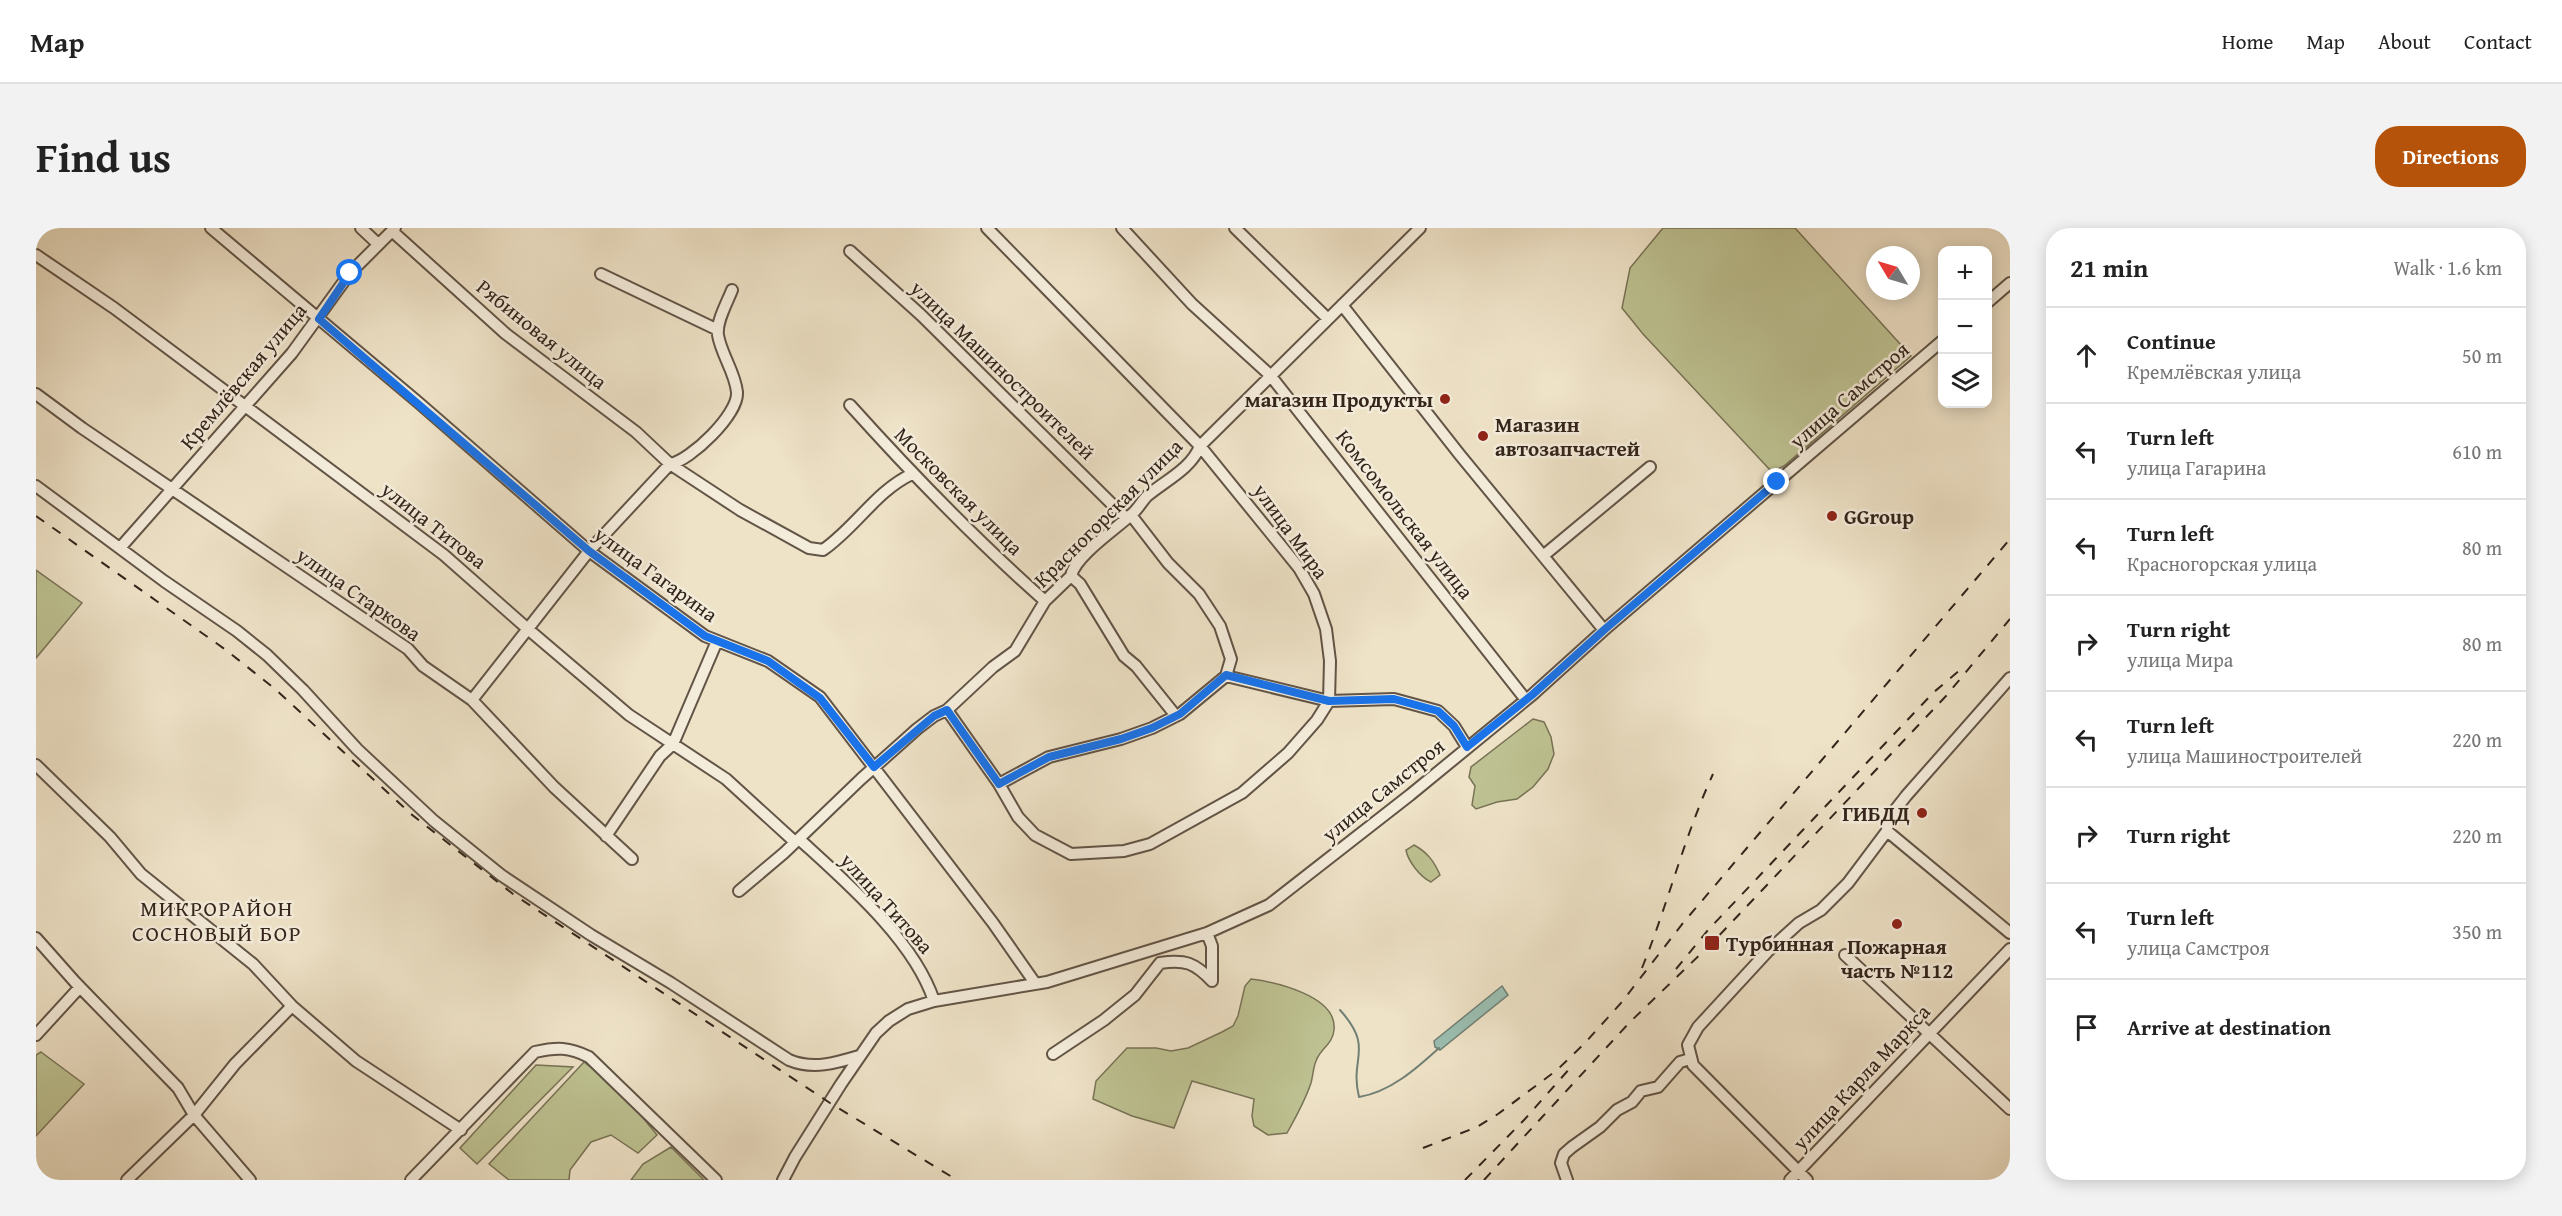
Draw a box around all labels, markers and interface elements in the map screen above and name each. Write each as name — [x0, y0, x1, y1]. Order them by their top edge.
text: Map — [30, 21, 84, 62]
text: Home — [2222, 26, 2273, 57]
text: Map — [2306, 26, 2345, 57]
text: About — [2378, 26, 2431, 57]
text: Contact — [2464, 26, 2532, 57]
text: Find us — [36, 126, 171, 187]
button: Directions — [2375, 126, 2526, 187]
north arrow — [1866, 246, 1920, 300]
map controls — [1938, 246, 1992, 408]
button: + — [1938, 246, 1992, 300]
text: 21 min — [2070, 248, 2148, 287]
text: Walk · 1.6 km — [2393, 253, 2502, 282]
route start — [336, 259, 362, 285]
street label: Рябиновая улица — [470, 272, 614, 396]
street label: улица Машиностроителей — [903, 272, 1103, 467]
street label: Кремлёвская улица — [172, 296, 314, 456]
button: − — [1938, 300, 1992, 354]
text: Continue — [2127, 325, 2216, 357]
street label: улица Самстроя — [1782, 334, 1916, 457]
icon: ahead — [2070, 339, 2103, 372]
text: 50 m — [2462, 341, 2502, 370]
button: layers — [1938, 354, 1992, 408]
text: Кремлёвская улица — [2127, 357, 2301, 386]
place label: магазин Продукты — [1245, 384, 1433, 415]
marker: магазин Продукты — [1438, 392, 1452, 406]
place label: Магазин автозапчастей — [1495, 409, 1640, 464]
street label: Московская улица — [888, 420, 1030, 562]
text: Turn left — [2127, 421, 2214, 453]
street label: Комсомольская улица — [1329, 422, 1481, 606]
marker: Магазин автозапчастей — [1476, 429, 1490, 443]
street label: Красногорская улица — [1026, 431, 1190, 595]
icon: left — [2070, 435, 2103, 468]
text: 610 m — [2452, 437, 2502, 466]
text: улица Гагарина — [2127, 453, 2266, 482]
route end — [1763, 468, 1789, 494]
street label: улица Титова — [374, 473, 493, 576]
street label: улица Мира — [1245, 476, 1336, 585]
place label: GGroup — [1844, 501, 1914, 532]
marker: GGroup — [1825, 509, 1839, 523]
text: Turn left — [2127, 517, 2214, 549]
street label: улица Гагарина — [587, 518, 724, 630]
icon: left — [2070, 531, 2103, 564]
text: 80 m — [2462, 533, 2502, 562]
street label: улица Старкова — [289, 539, 428, 649]
text: Красногорская улица — [2127, 549, 2317, 578]
text: Turn right — [2127, 613, 2230, 645]
icon: right — [2070, 627, 2103, 660]
text: 80 m — [2462, 629, 2502, 658]
text: улица Мира — [2127, 645, 2233, 674]
text: Turn left — [2127, 709, 2214, 741]
icon: left — [2070, 723, 2103, 756]
text: 220 m — [2452, 725, 2502, 754]
street label: улица Самстроя — [1314, 731, 1451, 850]
text: улица Машиностроителей — [2127, 741, 2362, 770]
place label: ГИБДД — [1842, 798, 1910, 829]
marker: ГИБДД — [1915, 806, 1929, 820]
icon: right — [2070, 819, 2103, 852]
text: Turn right — [2127, 819, 2230, 851]
text: 220 m — [2452, 821, 2502, 850]
street label: улица Титова — [832, 845, 941, 960]
district label: МИКРОРАЙОН СОСНОВЫЙ БОР — [132, 892, 302, 949]
text: Turn left — [2127, 901, 2214, 933]
icon: left — [2070, 915, 2103, 948]
marker: Пожарная часть №112 — [1890, 917, 1904, 931]
text: 350 m — [2452, 917, 2502, 946]
place label: Турбинная — [1726, 928, 1834, 959]
place label: Пожарная часть №112 — [1841, 931, 1953, 986]
text: улица Самстроя — [2127, 933, 2270, 962]
marker: Турбинная — [1703, 934, 1721, 952]
street label: улица Карла Маркса — [1784, 997, 1937, 1158]
icon: arrive — [2070, 1011, 2103, 1044]
text: Arrive at destination — [2127, 1011, 2331, 1043]

